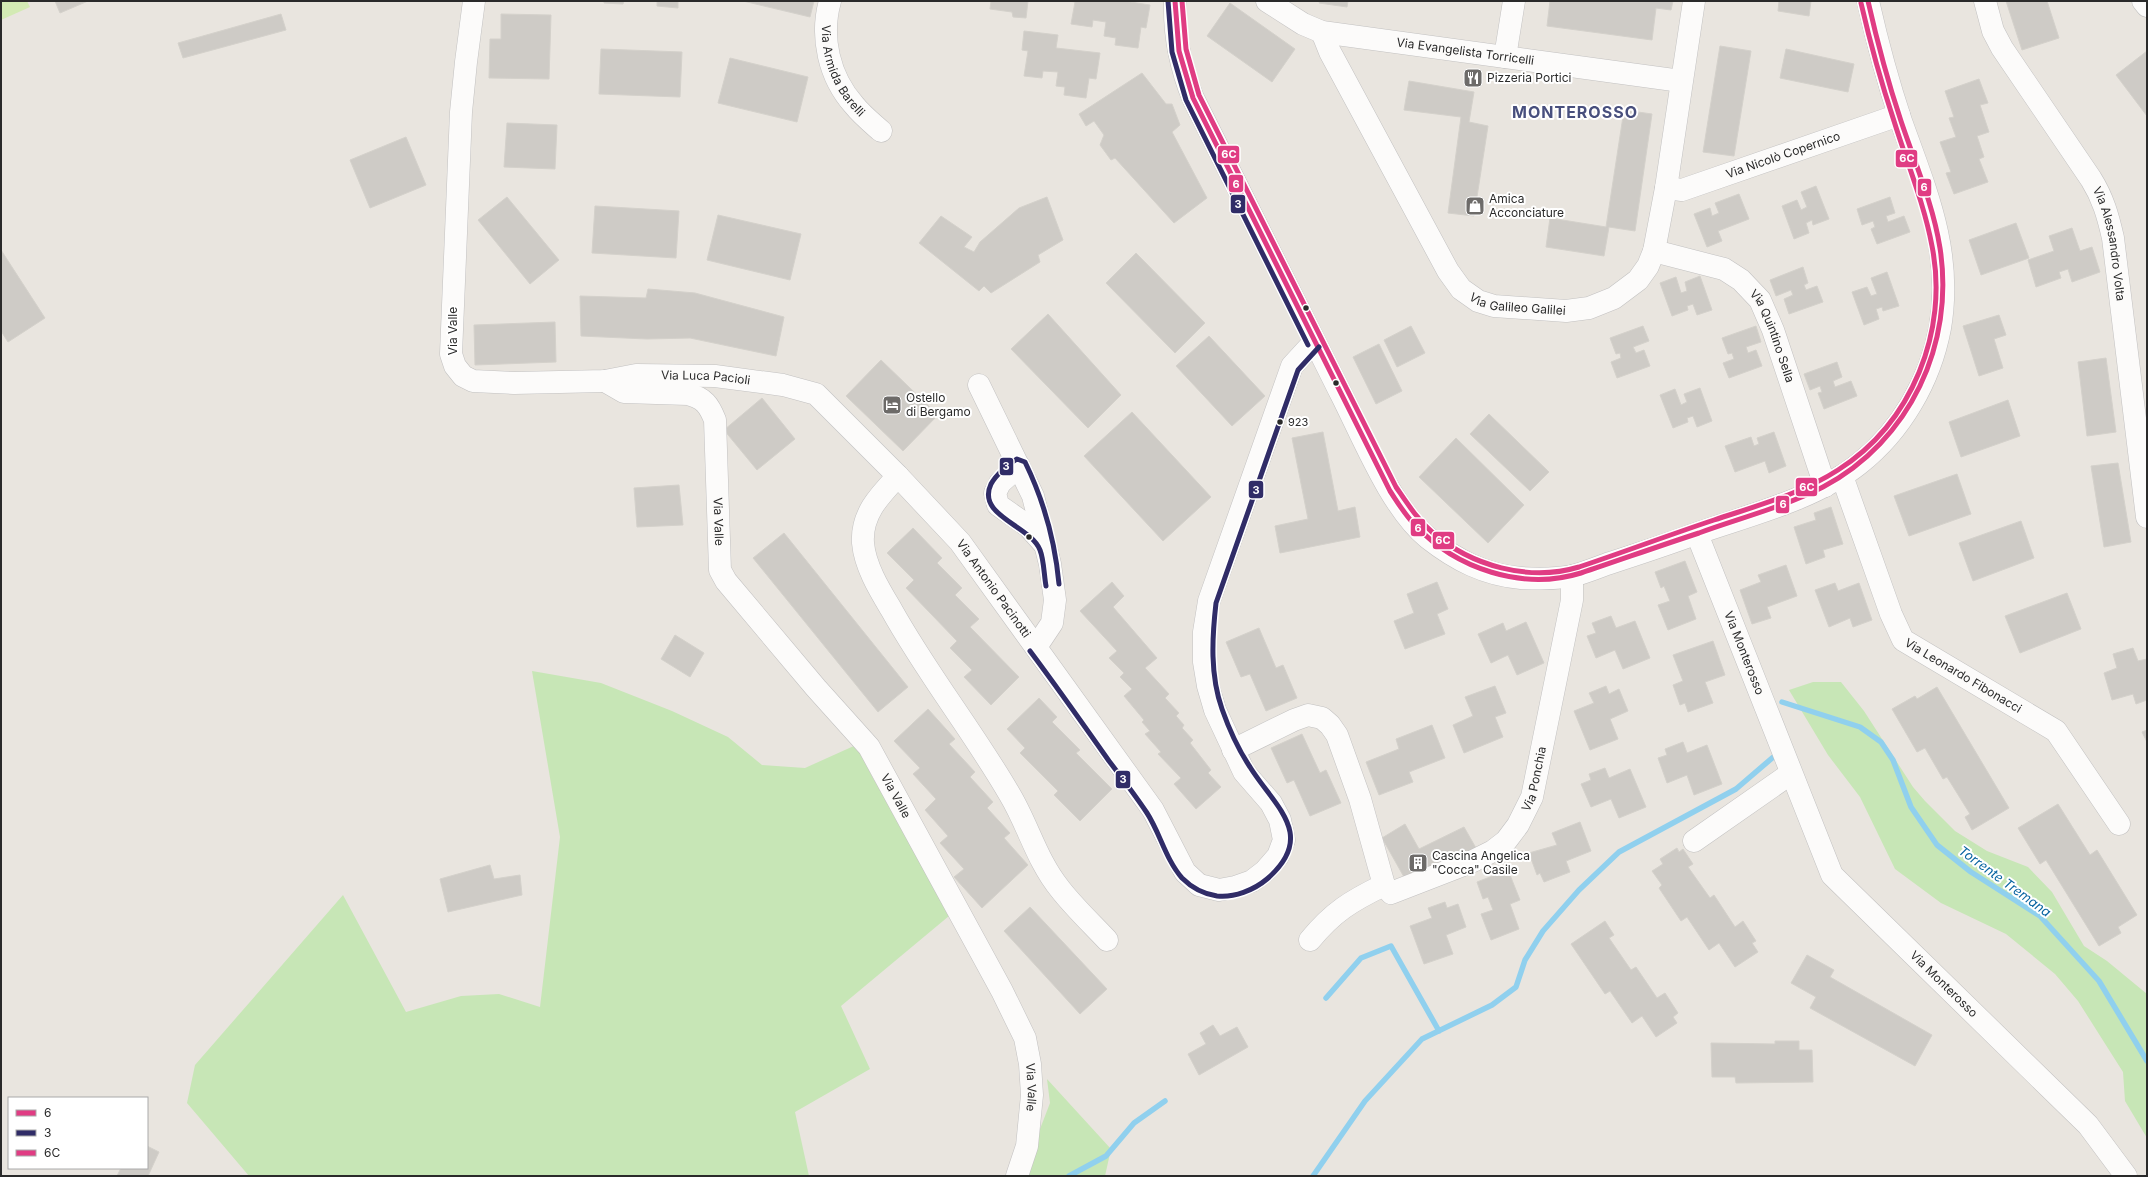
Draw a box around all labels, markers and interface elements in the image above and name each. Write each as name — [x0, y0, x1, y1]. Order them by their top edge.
street label: Via Armida Barelli — [819, 25, 868, 119]
street label: Via Evangelista Torricelli — [1396, 34, 1535, 68]
restaurant icon: Pizzeria Portici — [1462, 67, 1484, 89]
place label: Pizzeria Portici — [1487, 70, 1572, 85]
district label: MONTEROSSO — [1512, 102, 1638, 122]
street label: Via Nicolò Copernico — [1724, 128, 1842, 181]
line badge: 6C — [1217, 145, 1240, 164]
text: 6C — [1221, 147, 1237, 161]
line badge: 6C — [1895, 149, 1918, 168]
text: 6C — [1899, 151, 1915, 165]
line badge: 6 — [1228, 174, 1244, 193]
text: 6 — [1232, 177, 1240, 191]
line badge: 6 — [1917, 178, 1932, 197]
text: 6 — [1920, 180, 1928, 194]
street label: Via Alessandro Volta — [2090, 184, 2129, 302]
place label: Amica Acconciature — [1489, 191, 1564, 220]
line badge: 3 — [1230, 194, 1246, 214]
shop icon: Amica Acconciature — [1464, 195, 1486, 217]
text: 3 — [1234, 197, 1242, 211]
street label: Via Quintino Sella — [1747, 286, 1798, 384]
street label: Via Galileo Galilei — [1466, 289, 1566, 318]
unlabelled marker — [1301, 303, 1311, 313]
street label: Via Valle — [445, 307, 460, 355]
street label: Via Luca Pacioli — [661, 367, 751, 388]
unlabelled marker — [1331, 378, 1341, 388]
place label: Ostello di Bergamo — [906, 390, 971, 419]
hotel icon: Ostello di Bergamo — [881, 394, 903, 416]
place label: 923 — [1288, 415, 1309, 429]
marker: 923 — [1275, 417, 1285, 427]
line badge: 3 — [999, 457, 1014, 476]
text: 3 — [1002, 459, 1010, 473]
line badge: 6C — [1795, 477, 1818, 497]
line badge: 3 — [1248, 480, 1264, 499]
text: 6C — [1799, 480, 1815, 494]
text: 3 — [1252, 483, 1260, 497]
line badge: 6 — [1775, 495, 1790, 514]
street label: Via Valle — [711, 497, 727, 546]
text: 6 — [1779, 497, 1787, 511]
line badge: 6 — [1410, 518, 1426, 537]
text: 6 — [1414, 521, 1422, 535]
line badge: 6C — [1432, 531, 1455, 550]
unlabelled marker — [1024, 532, 1034, 542]
text: 6C — [1435, 533, 1451, 547]
street label: Via Antonio Pacinotti — [954, 536, 1034, 640]
street label: Via Monterosso — [1721, 609, 1768, 697]
street label: Via Leonardo Fibonacci — [1902, 635, 2025, 716]
street label: Via Ponchia — [1518, 745, 1549, 814]
line badge: 3 — [1115, 770, 1131, 789]
street label: Via Valle — [878, 771, 914, 821]
text: 3 — [1119, 772, 1127, 786]
water label: Torrente Tremana — [1956, 842, 2054, 920]
place label: Cascina Angelica "Cocca" Casile — [1432, 848, 1530, 877]
building icon: Cascina Angelica "Cocca" Casile — [1407, 852, 1429, 874]
street label: Via Monterosso — [1907, 947, 1981, 1020]
street label: Via Valle — [1023, 1062, 1040, 1112]
legend — [8, 1097, 148, 1169]
text: 6 — [44, 1105, 51, 1120]
text: 3 — [44, 1125, 51, 1140]
text: 6C — [44, 1145, 60, 1160]

